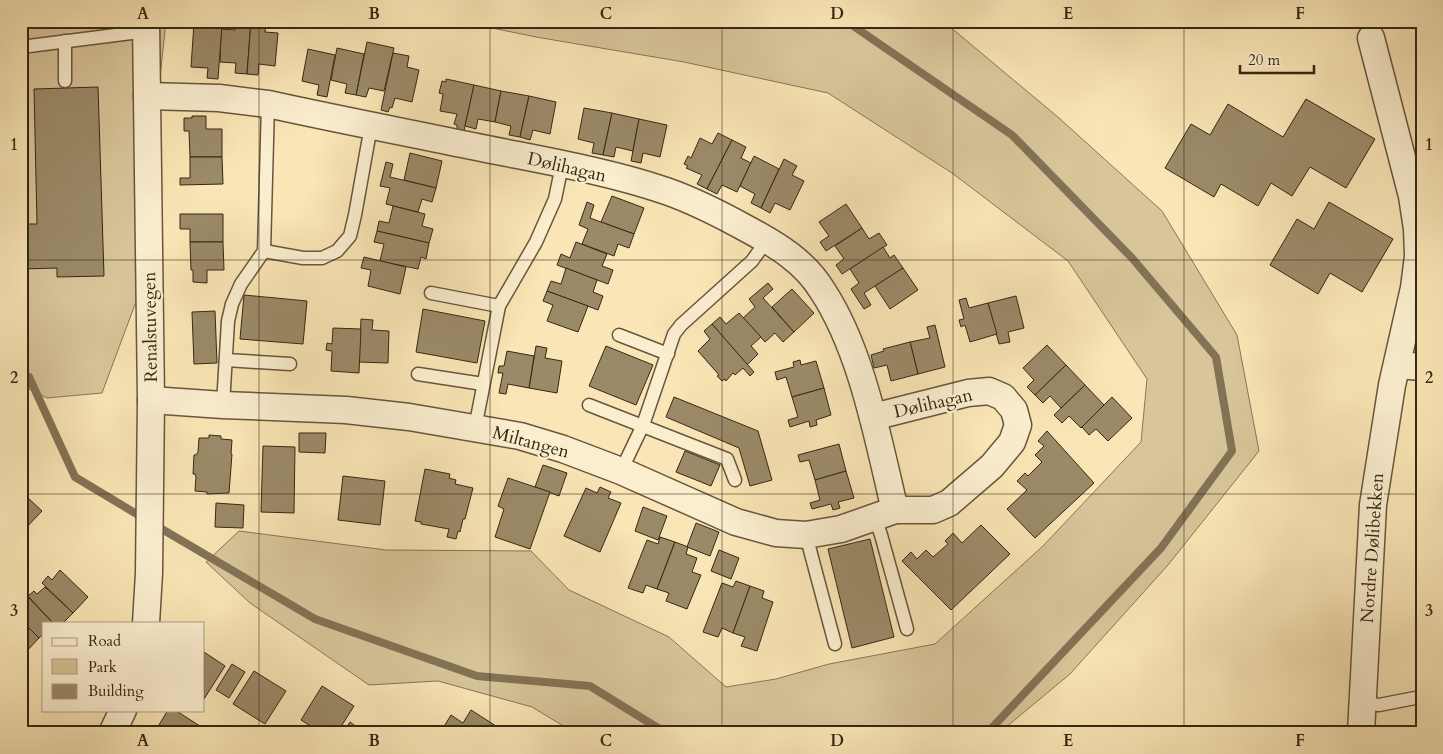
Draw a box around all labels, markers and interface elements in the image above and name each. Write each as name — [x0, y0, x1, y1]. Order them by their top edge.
text: A — [137, 3, 149, 25]
text: B — [368, 3, 380, 25]
text: C — [600, 3, 612, 25]
text: D — [830, 3, 844, 25]
text: E — [1063, 3, 1073, 25]
text: F — [1295, 3, 1305, 25]
scale bar — [1240, 42, 1314, 74]
text: 20 m — [1248, 50, 1280, 70]
text: 1 — [10, 134, 18, 156]
text: 1 — [1425, 134, 1433, 156]
street label: Dølihagan — [525, 146, 610, 189]
street label: Renalstuvegen — [137, 271, 164, 382]
text: 2 — [10, 367, 18, 389]
text: 2 — [1425, 367, 1433, 389]
street label: Dølihagan — [891, 382, 976, 425]
street label: Miltangen — [490, 420, 573, 465]
street label: Nordre Dølibekken — [1355, 471, 1390, 624]
text: 3 — [10, 600, 18, 622]
text: 3 — [1425, 600, 1433, 622]
legend — [42, 622, 205, 712]
text: Road — [88, 631, 121, 651]
text: Park — [88, 657, 117, 677]
text: Building — [88, 681, 144, 701]
text: A — [137, 730, 149, 752]
text: B — [368, 730, 380, 752]
text: C — [600, 730, 612, 752]
text: D — [830, 730, 844, 752]
text: E — [1063, 730, 1073, 752]
text: F — [1295, 730, 1305, 752]

